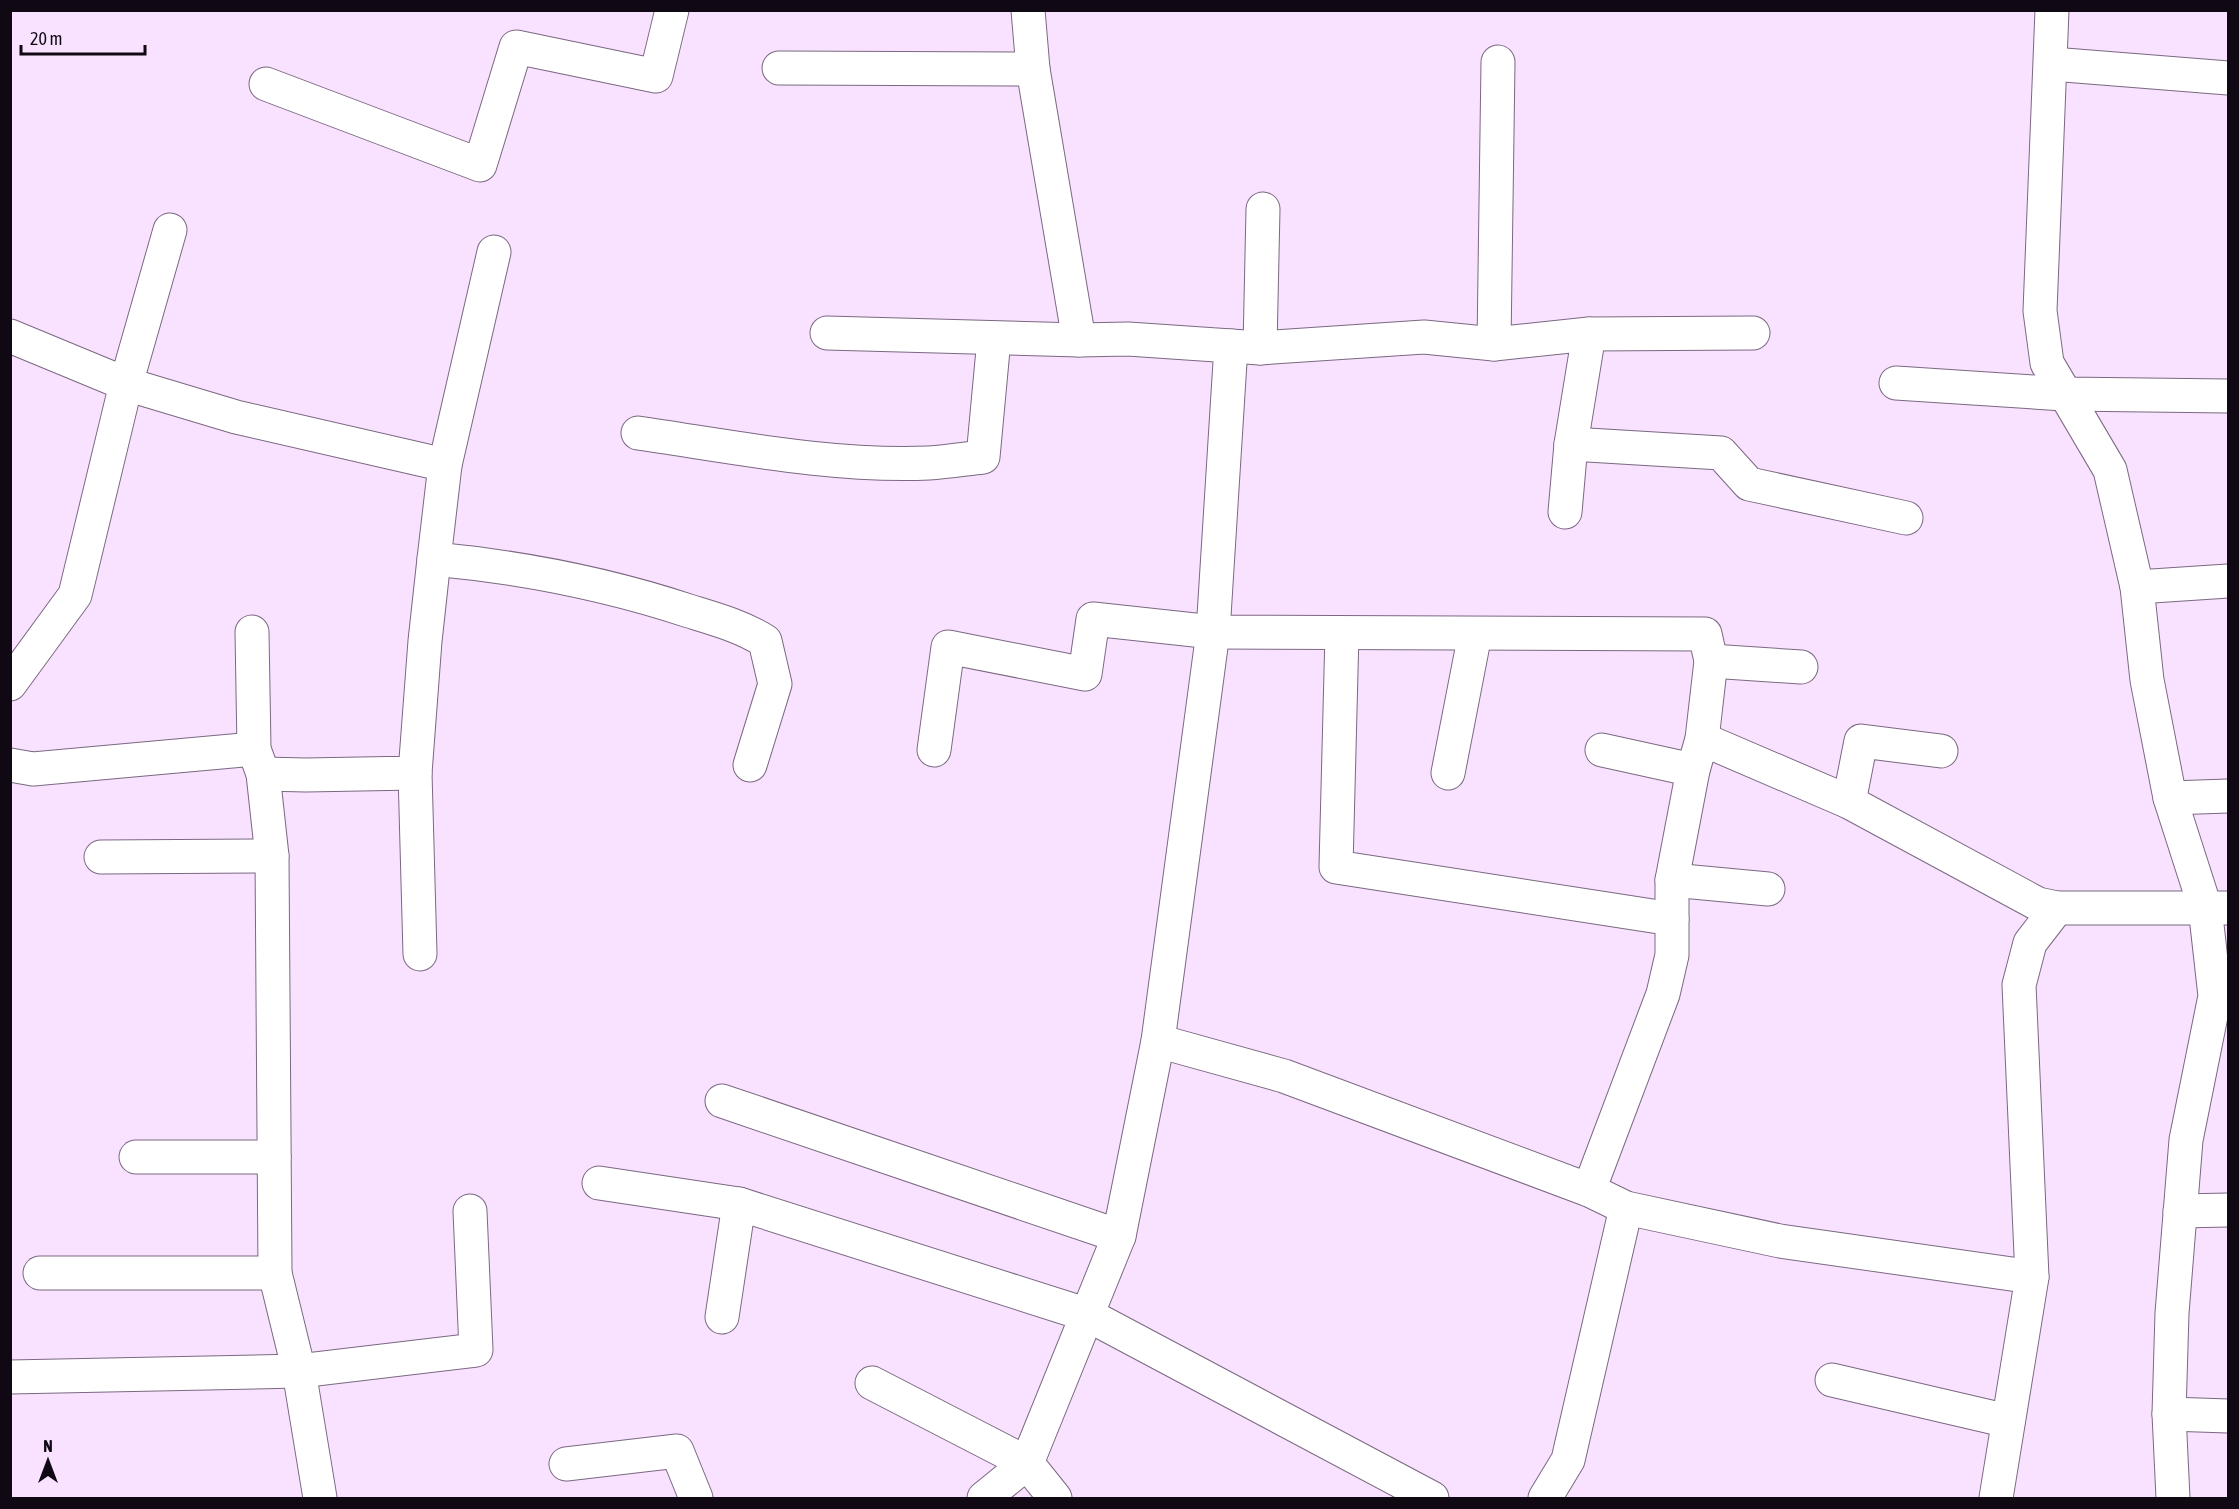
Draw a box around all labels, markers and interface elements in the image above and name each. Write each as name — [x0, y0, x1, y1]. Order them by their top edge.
scale bar — [21, 18, 146, 56]
text: 20 m — [30, 28, 62, 49]
north arrow — [18, 1431, 78, 1491]
text: N — [43, 1437, 53, 1455]

